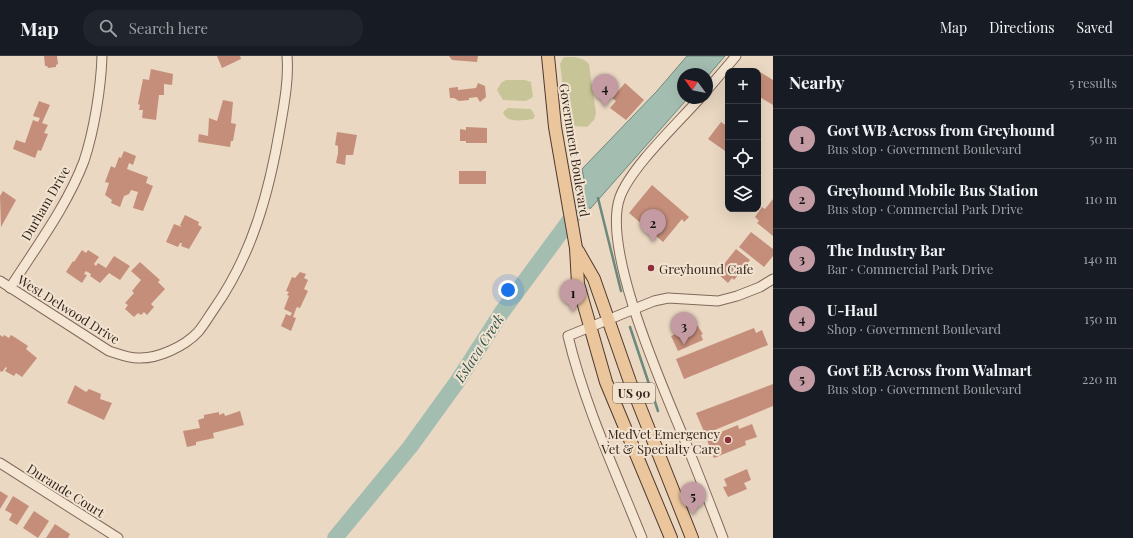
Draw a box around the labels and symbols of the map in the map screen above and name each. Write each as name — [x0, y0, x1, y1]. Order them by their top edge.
north arrow — [677, 68, 713, 104]
pin: 4 — [592, 74, 618, 107]
street label: Government Boulevard — [556, 82, 594, 218]
street label: Durham Drive — [17, 162, 73, 243]
pin: 2 — [640, 209, 666, 242]
place label: Greyhound Cafe — [659, 260, 754, 277]
marker: Greyhound Cafe — [646, 263, 656, 273]
street label: West Delwood Drive — [14, 270, 124, 348]
pin: 1 — [560, 279, 586, 312]
your location — [498, 280, 518, 300]
water label: Eslava Creek — [449, 310, 508, 387]
pin: 3 — [671, 312, 697, 345]
road number: US 90 — [613, 383, 655, 403]
place label: MedVet Emergency Vet & Specialty Care — [600, 425, 720, 457]
marker: MedVet Emergency Vet & Specialty Care — [723, 435, 733, 445]
street label: Durande Court — [24, 459, 108, 521]
pin: 5 — [680, 482, 706, 515]

